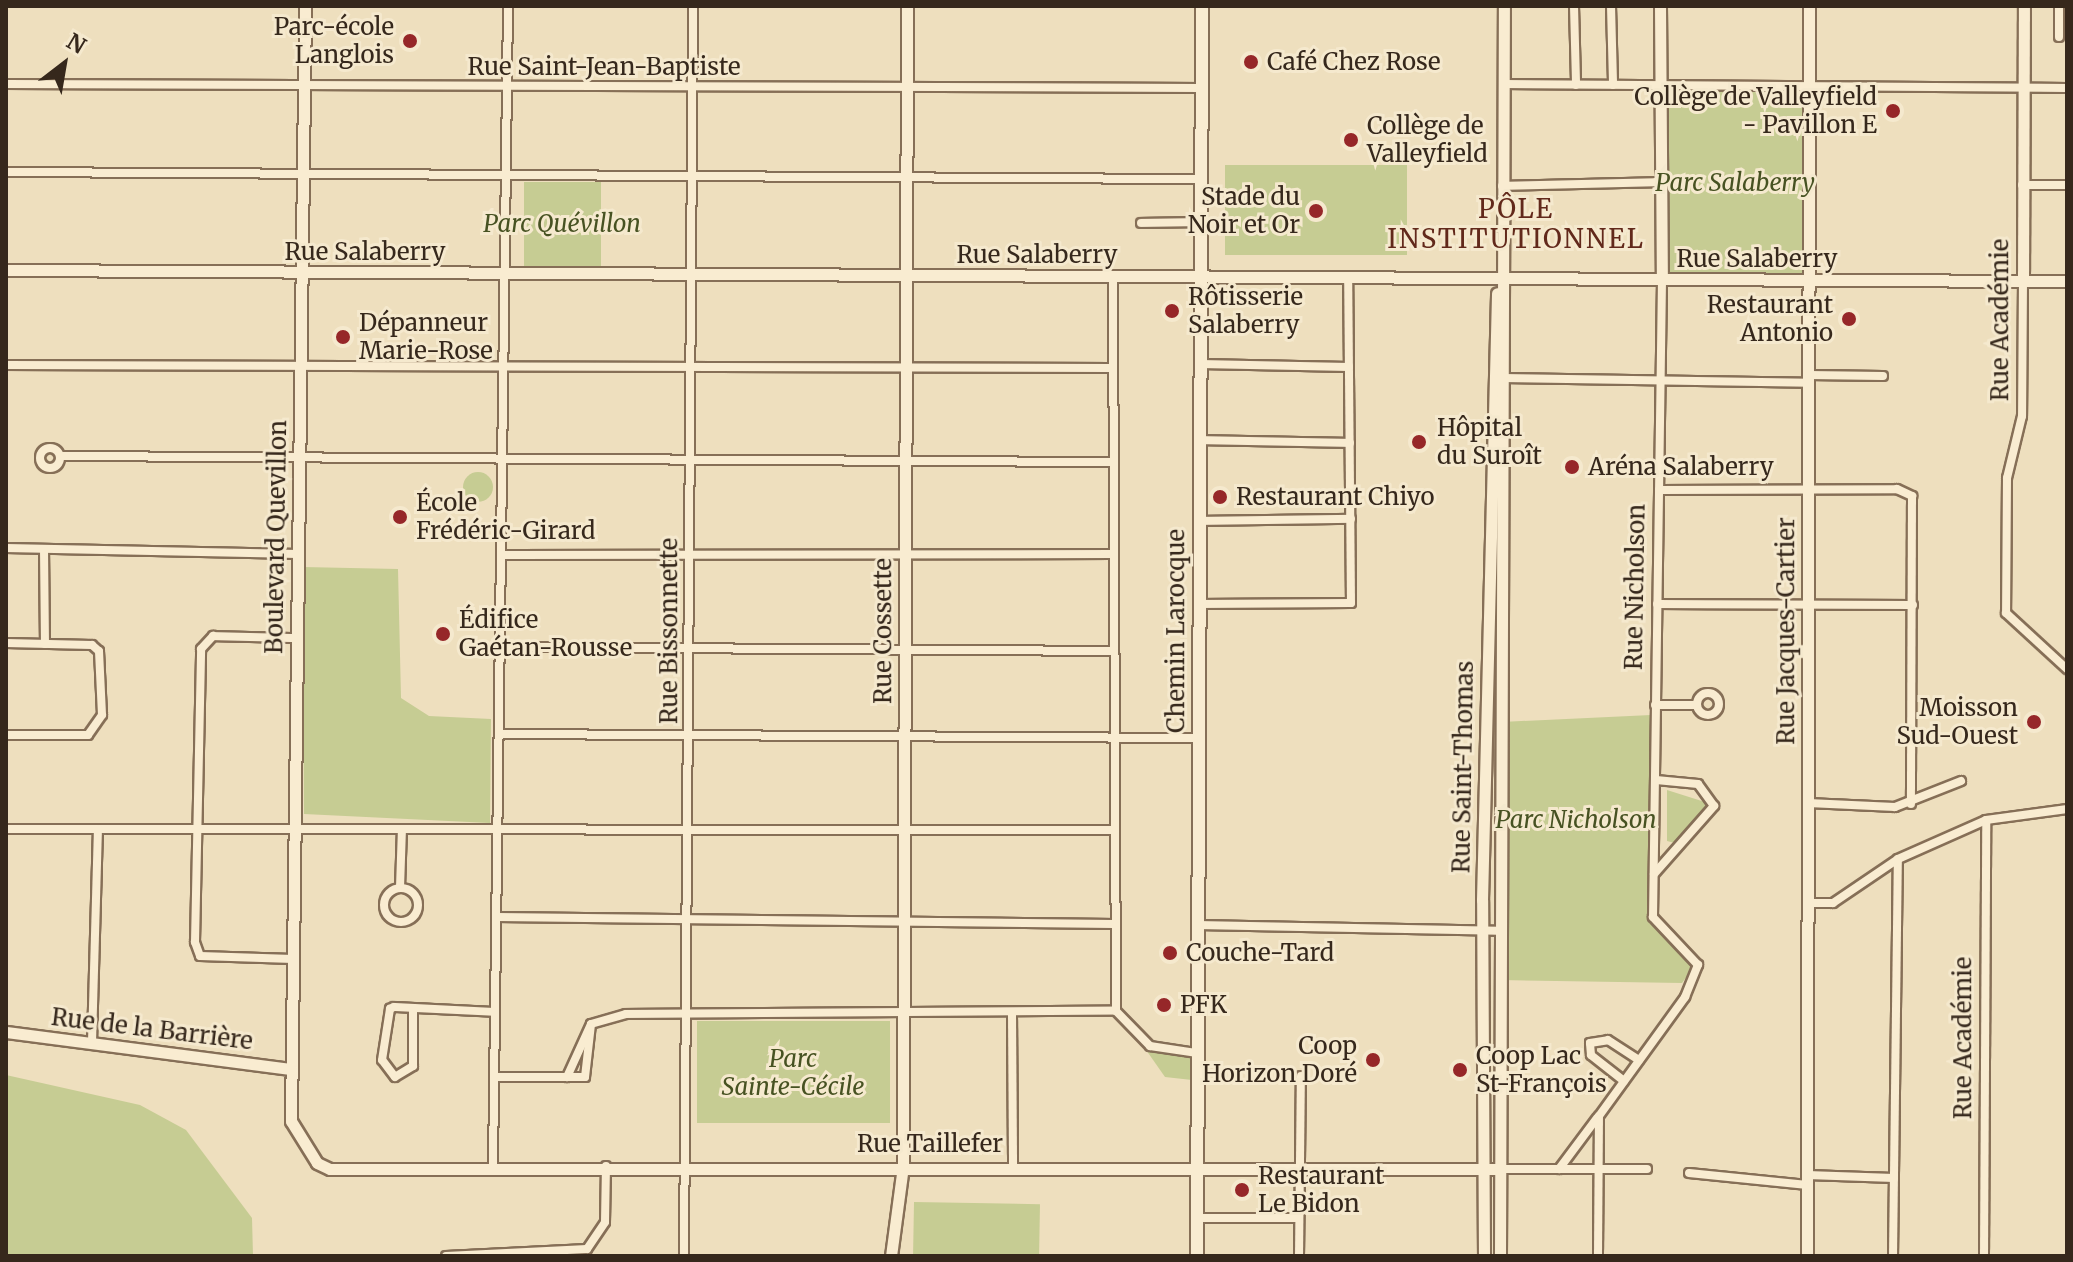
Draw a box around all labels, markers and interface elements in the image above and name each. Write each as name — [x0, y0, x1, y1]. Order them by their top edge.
place label: Parc-école Langlois — [274, 13, 394, 69]
north arrow — [24, 24, 104, 104]
text: N — [62, 27, 91, 60]
marker: Parc-école Langlois — [401, 32, 419, 50]
place label: Café Chez Rose — [1267, 48, 1440, 76]
street label: Rue Saint-Jean-Baptiste — [468, 53, 740, 81]
marker: Café Chez Rose — [1242, 53, 1260, 71]
place label: Collège de Valleyfield - Pavillon E — [1634, 83, 1877, 139]
marker: Collège de Valleyfield - Pavillon E — [1884, 102, 1902, 120]
place label: Collège de Valleyfield — [1367, 112, 1488, 168]
marker: Collège de Valleyfield — [1342, 131, 1360, 149]
park label: Parc Salaberry — [1655, 169, 1815, 197]
place label: Stade du Noir et Or — [1188, 183, 1300, 239]
district label: PÔLE INSTITUTIONNEL — [1387, 193, 1645, 254]
marker: Stade du Noir et Or — [1307, 202, 1325, 220]
park label: Parc Quévillon — [483, 210, 641, 238]
street label: Rue Salaberry — [285, 238, 445, 266]
street label: Rue Académie — [1986, 239, 2014, 401]
street label: Rue Salaberry — [957, 241, 1117, 269]
street label: Rue Salaberry — [1677, 245, 1837, 273]
place label: Rôtisserie Salaberry — [1188, 283, 1303, 339]
place label: Restaurant Antonio — [1707, 291, 1833, 347]
marker: Rôtisserie Salaberry — [1163, 302, 1181, 320]
place label: Dépanneur Marie-Rose — [359, 309, 493, 365]
marker: Restaurant Antonio — [1840, 310, 1858, 328]
marker: Dépanneur Marie-Rose — [334, 328, 352, 346]
place label: Hôpital du Suroît — [1437, 414, 1542, 470]
street label: Boulevard Quevillon — [260, 420, 292, 654]
marker: Hôpital du Suroît — [1408, 431, 1430, 453]
place label: Aréna Salaberry — [1588, 453, 1774, 481]
marker: Aréna Salaberry — [1563, 458, 1581, 476]
place label: Restaurant Chiyo — [1236, 483, 1434, 511]
marker: Restaurant Chiyo — [1211, 488, 1229, 506]
place label: École Frédéric-Girard — [416, 489, 595, 545]
street label: Rue Nicholson — [1619, 504, 1651, 670]
marker: École Frédéric-Girard — [391, 508, 409, 526]
street label: Rue Jacques-Cartier — [1772, 517, 1800, 745]
street label: Chemin Larocque — [1162, 529, 1190, 733]
street label: Rue Bissonnette — [655, 538, 683, 724]
street label: Rue Cossette — [869, 558, 897, 704]
place label: Édifice Gaétan-Rousse — [459, 606, 632, 662]
marker: Édifice Gaétan-Rousse — [434, 625, 452, 643]
street label: Rue Saint-Thomas — [1447, 661, 1479, 873]
place label: Moisson Sud-Ouest — [1896, 694, 2018, 750]
marker: Moisson Sud-Ouest — [2025, 713, 2043, 731]
park label: Parc Nicholson — [1495, 806, 1657, 834]
place label: Couche-Tard — [1186, 939, 1334, 967]
marker: Couche-Tard — [1161, 944, 1179, 962]
street label: Rue Académie — [1949, 957, 1977, 1119]
place label: PFK — [1180, 991, 1227, 1019]
marker: PFK — [1155, 996, 1173, 1014]
street label: Rue de la Barrière — [50, 1002, 254, 1056]
place label: Coop Horizon Doré — [1202, 1032, 1357, 1088]
place label: Coop Lac St-François — [1476, 1042, 1607, 1098]
park label: Parc Sainte-Cécile — [722, 1045, 864, 1101]
marker: Coop Horizon Doré — [1364, 1051, 1382, 1069]
marker: Coop Lac St-François — [1451, 1061, 1469, 1079]
street label: Rue Taillefer — [857, 1130, 1003, 1158]
place label: Restaurant Le Bidon — [1258, 1162, 1384, 1218]
marker: Restaurant Le Bidon — [1233, 1181, 1251, 1199]

